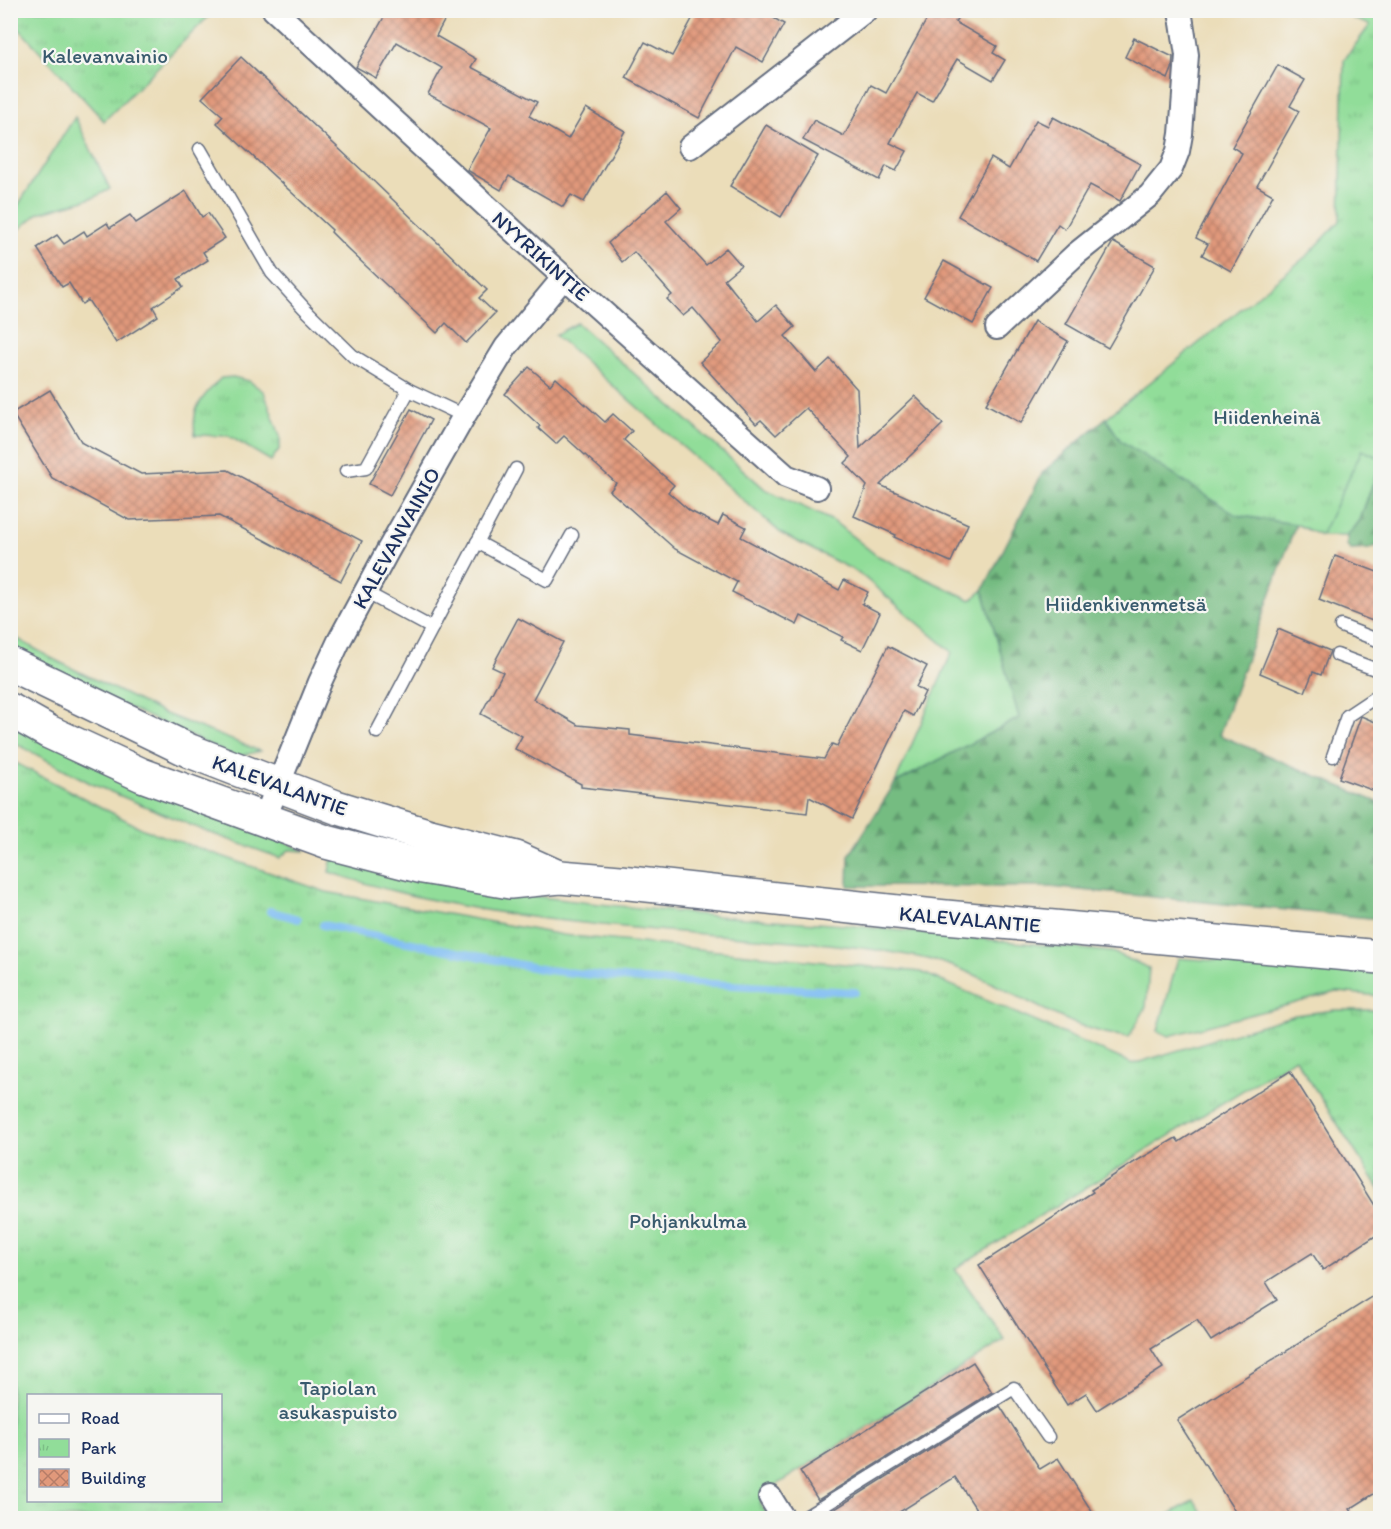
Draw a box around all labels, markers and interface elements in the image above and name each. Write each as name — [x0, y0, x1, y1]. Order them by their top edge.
park label: Kalevanvainio — [42, 43, 168, 68]
street label: NYYRIKINTIE — [487, 206, 595, 306]
park label: Hiidenheinä — [1213, 404, 1321, 429]
street label: KALEVANVAINIO — [347, 463, 445, 613]
park label: Hiidenkivenmetsä — [1045, 591, 1207, 616]
street label: KALEVALANTIE — [209, 749, 351, 821]
street label: KALEVALANTIE — [898, 900, 1042, 938]
park label: Pohjankulma — [629, 1208, 747, 1233]
park label: Tapiolan asukaspuisto — [279, 1375, 397, 1424]
legend — [27, 1394, 222, 1502]
text: Road — [81, 1407, 120, 1429]
text: Park — [81, 1437, 116, 1459]
text: Building — [81, 1467, 147, 1489]

